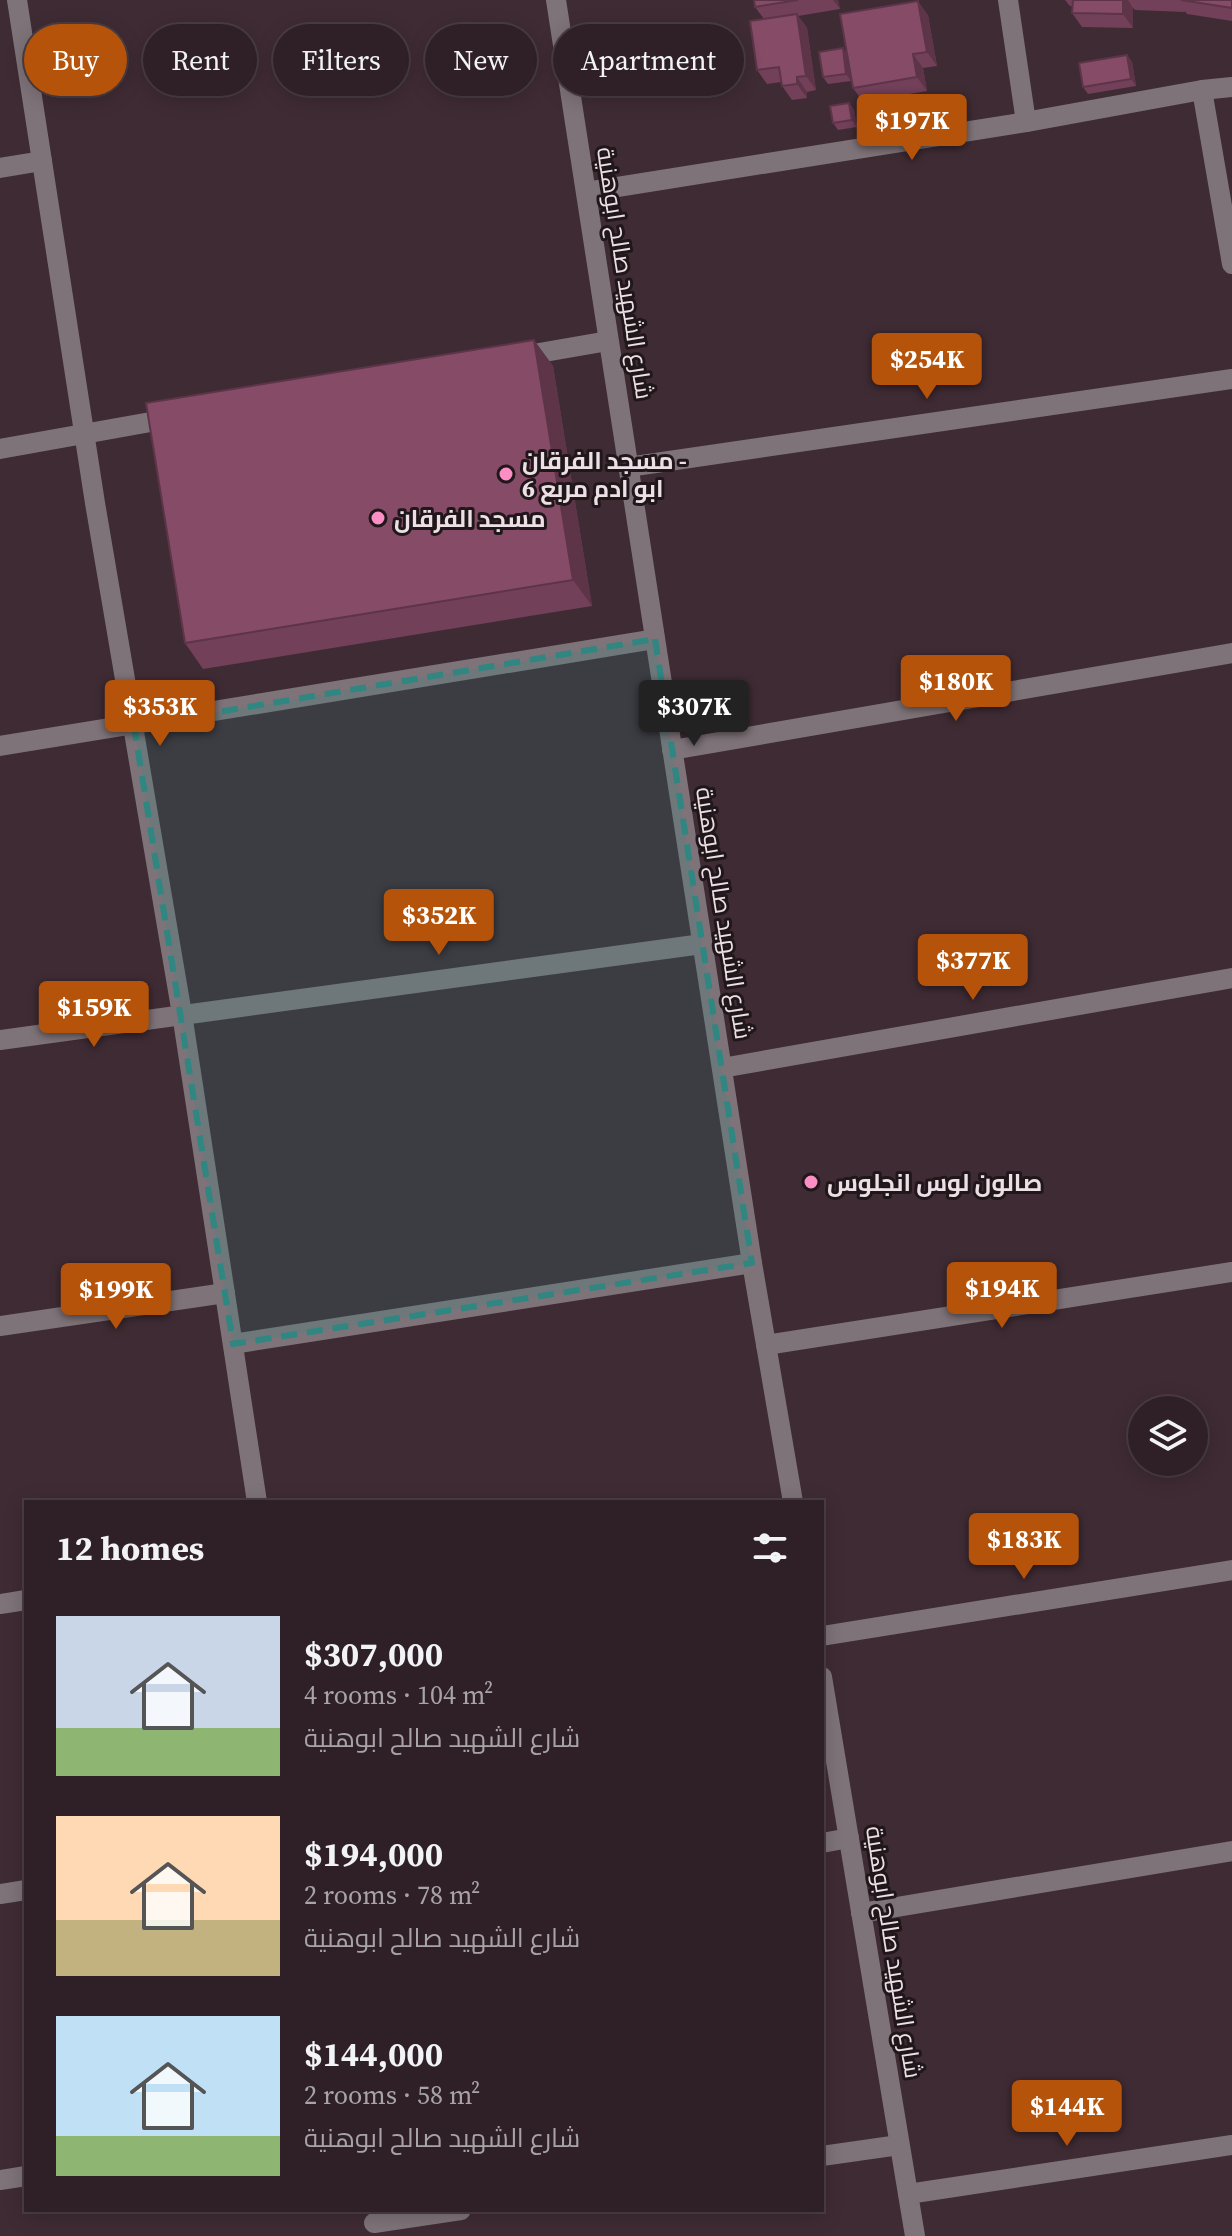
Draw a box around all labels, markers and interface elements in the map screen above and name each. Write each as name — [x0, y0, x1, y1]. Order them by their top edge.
chip: Buy — [24, 24, 127, 96]
chip: Rent — [143, 24, 257, 96]
chip: Filters — [273, 24, 409, 96]
chip: New — [425, 24, 537, 96]
chip: Apartment — [553, 24, 744, 96]
pin: $197K — [856, 94, 968, 162]
text: $197K — [875, 102, 949, 138]
street label: شارع الشهيد صالح ابوهنية — [589, 145, 661, 401]
pin: $254K — [871, 333, 983, 401]
text: $254K — [890, 341, 964, 377]
place label: مسجد الفرقان - ابو ادم مربع 6 — [522, 444, 687, 505]
marker: مسجد الفرقان - ابو ادم مربع 6 — [497, 465, 515, 483]
place label: مسجد الفرقان — [394, 502, 546, 535]
marker: مسجد الفرقان — [369, 509, 387, 527]
pin: $180K — [900, 655, 1012, 723]
text: $180K — [919, 663, 993, 699]
pin: $353K — [104, 680, 216, 748]
pin: $307K — [638, 680, 750, 748]
text: $353K — [123, 688, 197, 724]
text: $307K — [657, 688, 731, 724]
street label: شارع الشهيد صالح ابوهنية — [688, 785, 760, 1041]
pin: $352K — [383, 889, 495, 957]
text: $352K — [402, 897, 476, 933]
pin: $377K — [917, 934, 1029, 1002]
text: $377K — [936, 942, 1010, 978]
pin: $159K — [38, 981, 150, 1049]
text: $159K — [57, 989, 131, 1025]
place label: صالون لوس انجلوس — [827, 1166, 1042, 1199]
marker: صالون لوس انجلوس — [802, 1173, 820, 1191]
pin: $194K — [946, 1262, 1058, 1330]
pin: $199K — [60, 1263, 172, 1331]
text: $194K — [965, 1270, 1039, 1306]
text: $199K — [79, 1271, 153, 1307]
map controls — [1128, 1396, 1208, 1476]
button: layers — [1128, 1396, 1208, 1476]
pin: $183K — [968, 1513, 1080, 1581]
text: $183K — [987, 1521, 1061, 1557]
text: 12 homes — [56, 1525, 204, 1571]
icon: filters — [748, 1526, 792, 1570]
text: $307,000 — [304, 1631, 443, 1677]
icon: home — [120, 1648, 216, 1744]
text: 4 rooms · 104 m² — [304, 1677, 493, 1713]
text: شارع الشهيد صالح ابوهنية — [304, 1720, 580, 1756]
street label: شارع الشهيد صالح ابوهنية — [858, 1824, 930, 2080]
text: $194,000 — [304, 1831, 443, 1877]
icon: home — [120, 1848, 216, 1944]
text: 2 rooms · 78 m² — [304, 1877, 480, 1913]
text: شارع الشهيد صالح ابوهنية — [304, 1920, 580, 1956]
text: $144,000 — [304, 2031, 443, 2077]
icon: home — [120, 2048, 216, 2144]
text: 2 rooms · 58 m² — [304, 2077, 480, 2113]
pin: $144K — [1011, 2080, 1123, 2148]
text: $144K — [1030, 2088, 1104, 2124]
text: شارع الشهيد صالح ابوهنية — [304, 2120, 580, 2156]

